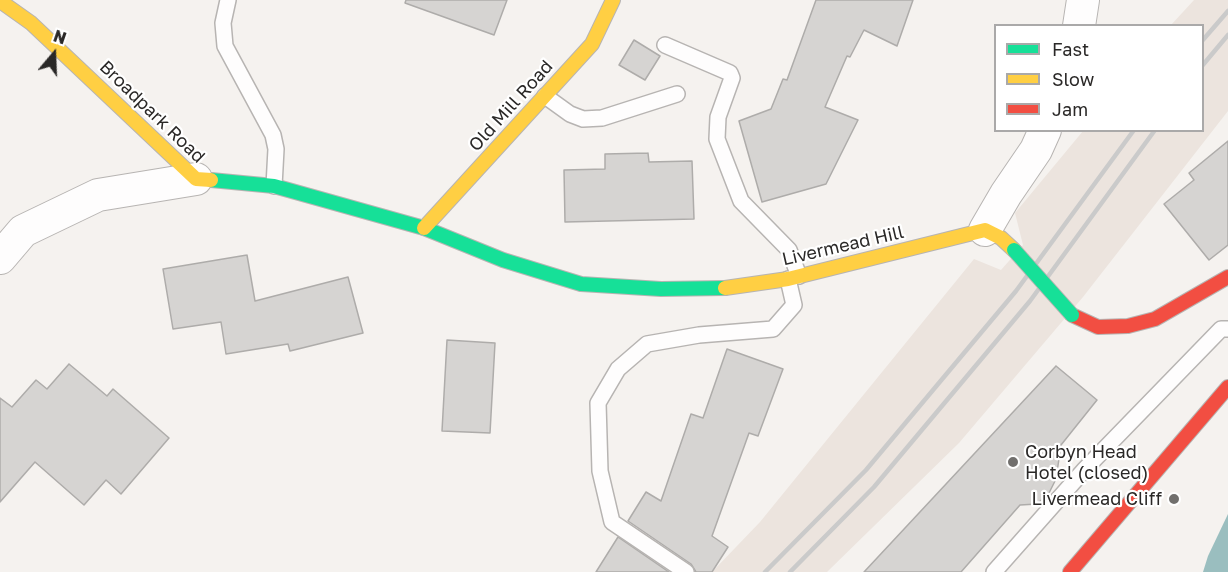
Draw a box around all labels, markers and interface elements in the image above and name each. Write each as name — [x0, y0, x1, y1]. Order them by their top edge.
north arrow — [24, 24, 84, 84]
legend — [994, 24, 1204, 132]
text: N — [51, 26, 69, 48]
text: Fast — [1052, 38, 1089, 60]
street label: Broadpark Road — [95, 56, 209, 168]
street label: Old Mill Road — [465, 56, 557, 156]
text: Slow — [1052, 68, 1094, 90]
text: Jam — [1052, 98, 1088, 120]
street label: Livermead Hill — [780, 221, 906, 271]
place label: Corbyn Head Hotel (closed) — [1025, 441, 1148, 484]
marker: Corbyn Head Hotel (closed) — [1006, 455, 1020, 469]
place label: Livermead Cliff — [1031, 488, 1162, 510]
marker: Livermead Cliff — [1167, 492, 1181, 506]

